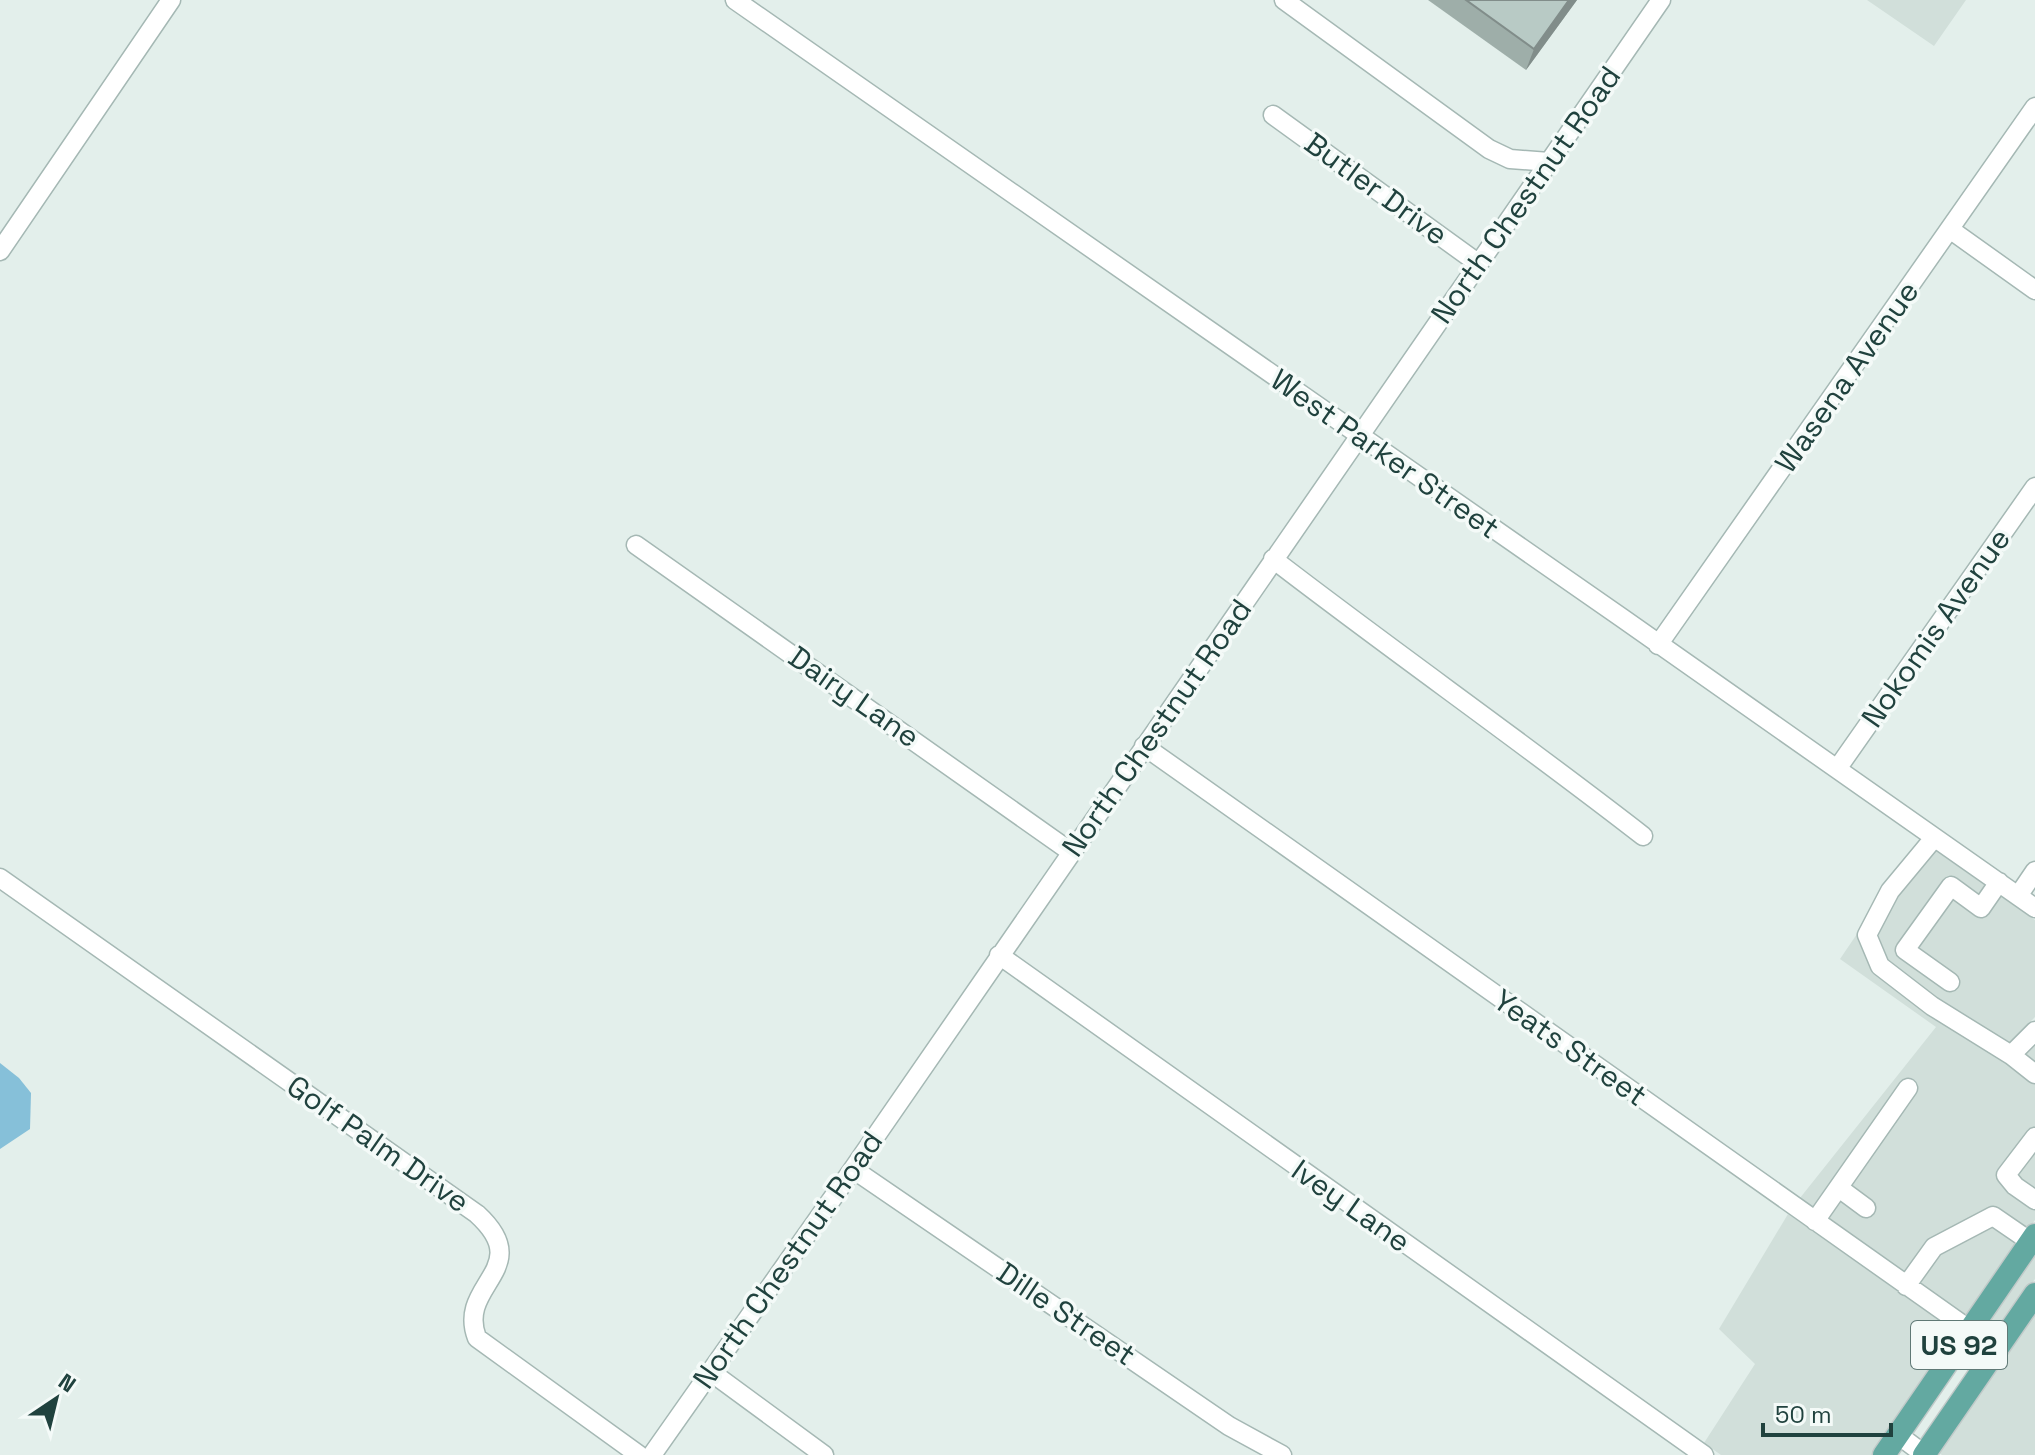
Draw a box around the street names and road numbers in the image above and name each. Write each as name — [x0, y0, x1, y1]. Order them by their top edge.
street label: North Chestnut Road — [1422, 58, 1629, 331]
street label: Butler Drive — [1297, 123, 1456, 254]
street label: Wasena Avenue — [1766, 273, 1927, 480]
street label: West Parker Street — [1263, 360, 1507, 547]
street label: Nokomis Avenue — [1852, 520, 2019, 735]
street label: North Chestnut Road — [1053, 591, 1260, 864]
street label: Dairy Lane — [781, 637, 928, 756]
street label: Yeats Street — [1486, 980, 1655, 1115]
street label: Golf Palm Drive — [279, 1066, 477, 1221]
street label: North Chestnut Road — [684, 1123, 891, 1396]
street label: Ivey Lane — [1284, 1150, 1418, 1261]
street label: Dille Street — [989, 1253, 1143, 1374]
road number: US 92 — [1911, 1321, 2007, 1369]

